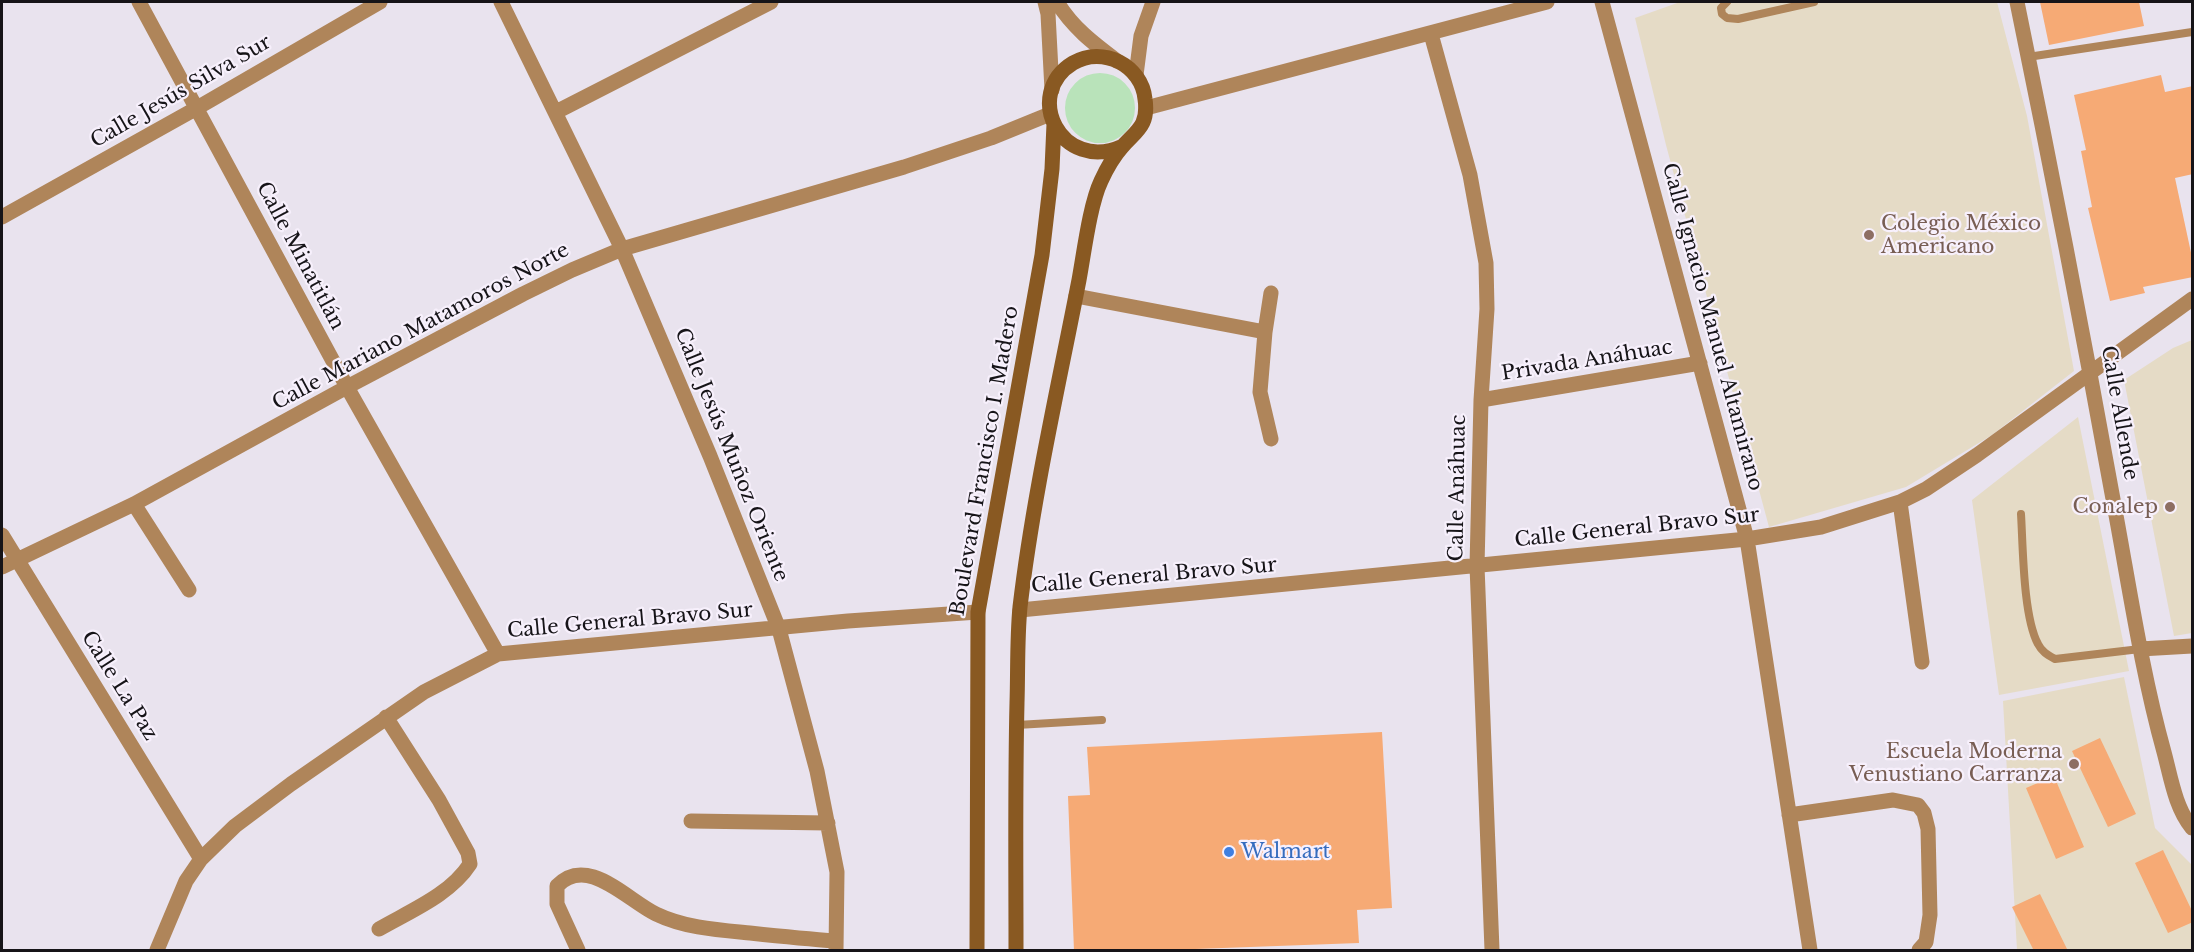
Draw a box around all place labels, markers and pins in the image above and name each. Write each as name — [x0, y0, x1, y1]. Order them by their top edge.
place label: Colegio México Americano — [1881, 212, 2041, 259]
marker: Colegio México Americano — [1862, 228, 1876, 242]
place label: Conalep — [2072, 495, 2158, 519]
marker: Conalep — [2163, 500, 2177, 514]
place label: Escuela Moderna Venustiano Carranza — [1849, 740, 2062, 787]
marker: Escuela Moderna Venustiano Carranza — [2067, 757, 2081, 771]
place label: Walmart — [1241, 840, 1330, 864]
marker: Walmart — [1222, 845, 1236, 859]

